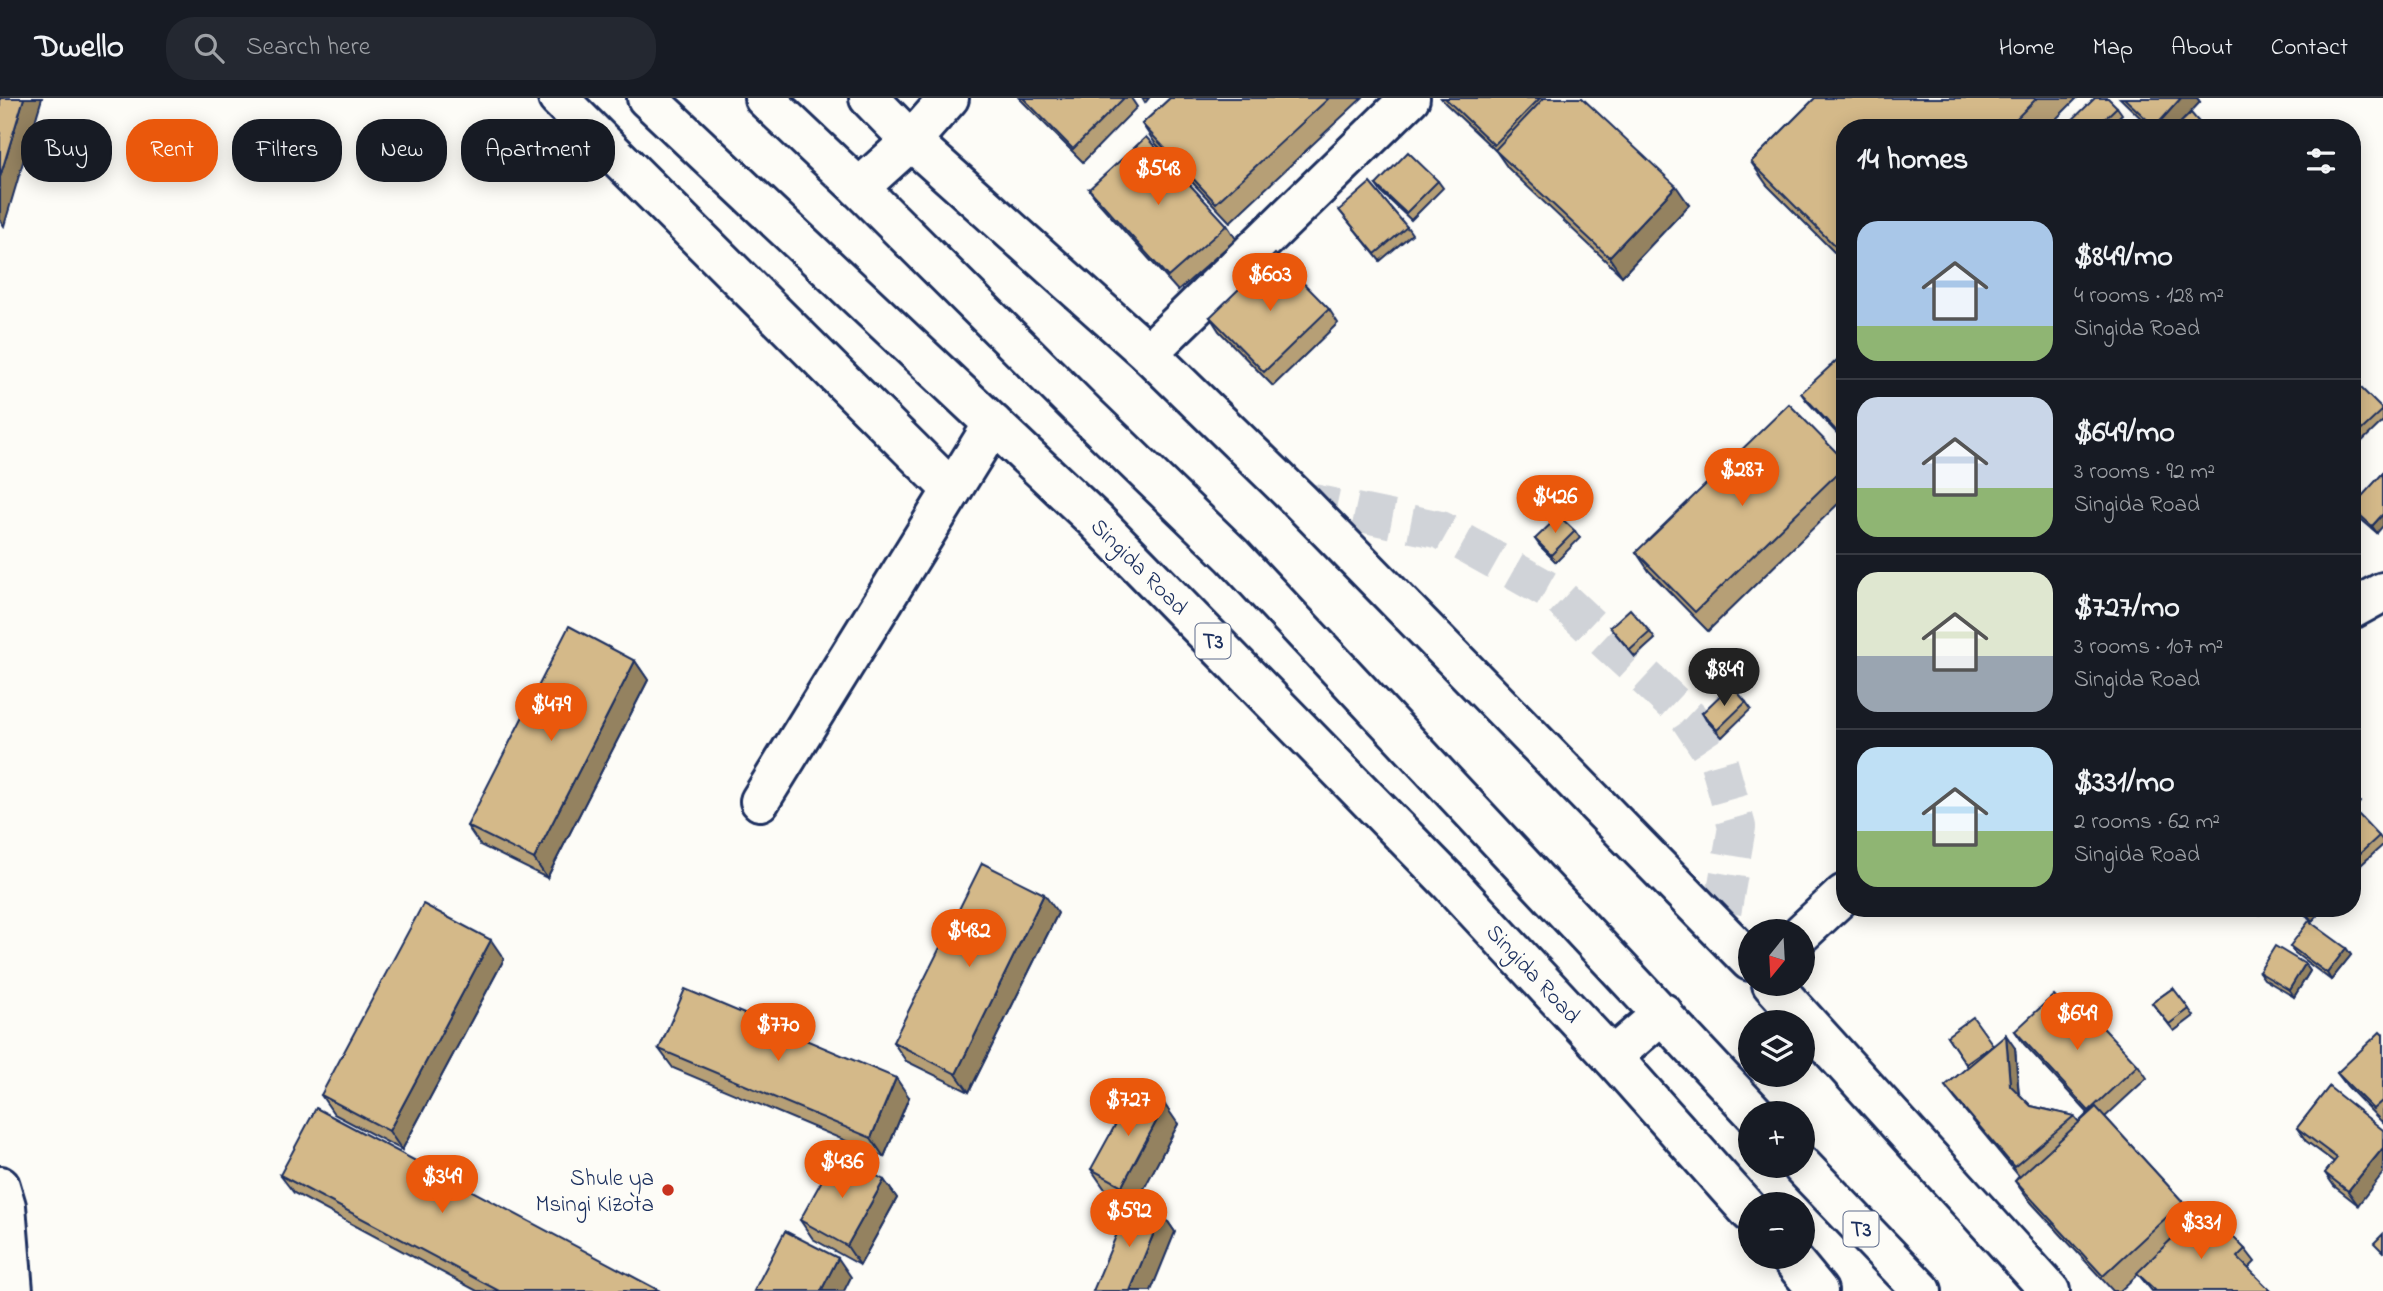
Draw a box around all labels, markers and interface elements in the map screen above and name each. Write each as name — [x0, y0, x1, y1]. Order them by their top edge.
search box — [166, 17, 656, 80]
text: Dwello — [35, 24, 124, 72]
icon: search — [190, 29, 228, 67]
text: Search here — [246, 29, 370, 67]
text: Home — [1999, 31, 2055, 66]
text: Map — [2093, 31, 2133, 66]
text: About — [2171, 31, 2233, 66]
text: Contact — [2271, 31, 2348, 66]
chip: Buy — [21, 119, 112, 182]
chip: Rent — [126, 119, 218, 182]
chip: Filters — [232, 119, 342, 182]
chip: New — [356, 119, 447, 182]
chip: Apartment — [461, 119, 615, 182]
text: 14 homes — [1857, 139, 1968, 183]
icon: filters — [2302, 142, 2340, 180]
pin: $548 — [1117, 148, 1199, 207]
text: $548 — [1135, 153, 1181, 186]
text: $849/mo — [2074, 236, 2173, 280]
icon: home — [1913, 249, 1997, 333]
pin: $603 — [1229, 254, 1311, 313]
text: $603 — [1248, 259, 1292, 292]
text: 4 rooms · 128 m² — [2074, 280, 2224, 313]
text: Singida Road — [2074, 313, 2200, 346]
text: $649/mo — [2074, 412, 2175, 456]
icon: home — [1913, 425, 1997, 509]
pin: $287 — [1701, 448, 1783, 508]
text: $287 — [1720, 454, 1764, 487]
text: 3 rooms · 92 m² — [2074, 456, 2215, 489]
pin: $426 — [1514, 476, 1596, 535]
text: $426 — [1533, 481, 1577, 514]
text: Singida Road — [2074, 489, 2200, 522]
street label: Singida Road — [1081, 512, 1194, 625]
text: $727/mo — [2074, 587, 2180, 631]
icon: home — [1913, 600, 1997, 684]
road number: T3 — [1196, 624, 1230, 658]
text: 3 rooms · 107 m² — [2074, 631, 2223, 664]
pin: $849 — [1683, 648, 1765, 708]
text: $849 — [1705, 654, 1743, 687]
text: Singida Road — [2074, 664, 2200, 697]
pin: $479 — [510, 684, 592, 743]
text: $479 — [531, 689, 571, 722]
text: $331/mo — [2074, 762, 2175, 806]
icon: home — [1913, 775, 1997, 859]
text: 2 rooms · 62 m² — [2074, 806, 2220, 839]
text: Singida Road — [2074, 839, 2200, 872]
pin: $482 — [928, 910, 1010, 969]
text: $482 — [947, 915, 991, 948]
street label: Singida Road — [1476, 917, 1587, 1033]
north arrow — [1738, 919, 1815, 996]
map controls — [1738, 919, 1815, 1269]
pin: $649 — [2036, 992, 2118, 1052]
text: $649 — [2057, 998, 2097, 1031]
pin: $770 — [737, 1004, 819, 1063]
text: $770 — [757, 1009, 799, 1042]
button: layers — [1738, 1010, 1815, 1087]
pin: $727 — [1087, 1079, 1169, 1138]
text: $727 — [1106, 1084, 1150, 1117]
button: + — [1738, 1101, 1815, 1178]
pin: $436 — [801, 1140, 883, 1200]
text: $436 — [820, 1146, 864, 1179]
pin: $349 — [401, 1156, 483, 1215]
text: $349 — [422, 1161, 462, 1194]
place label: Shule ya Msingi Kizota — [536, 1163, 654, 1223]
marker: Shule ya Msingi Kizota — [660, 1182, 676, 1198]
pin: $592 — [1088, 1190, 1170, 1249]
button: − — [1738, 1192, 1815, 1269]
text: $592 — [1106, 1195, 1152, 1228]
pin: $331 — [2160, 1202, 2242, 1261]
text: $331 — [2181, 1207, 2221, 1240]
road number: T3 — [1843, 1212, 1878, 1246]

